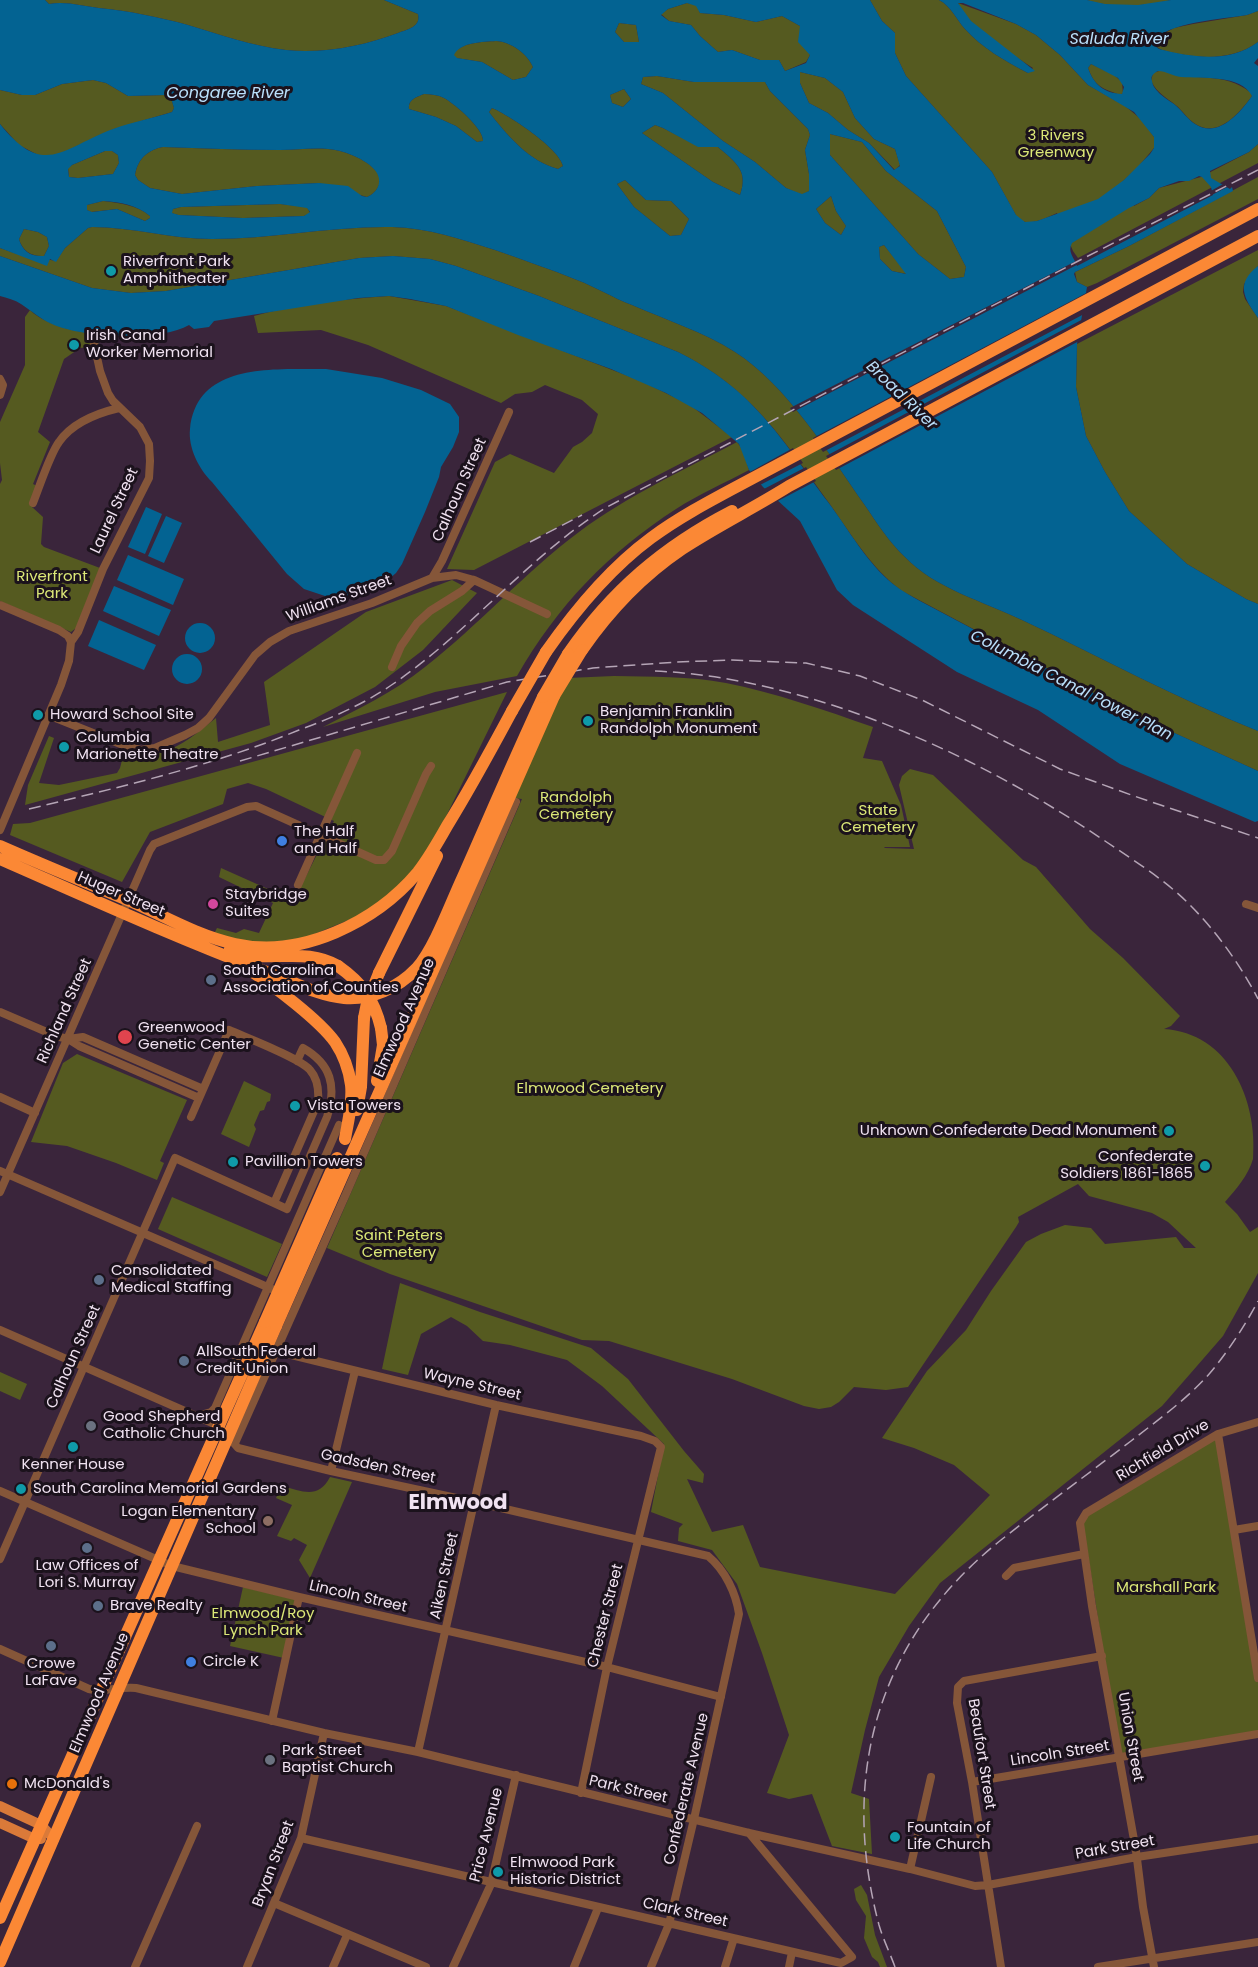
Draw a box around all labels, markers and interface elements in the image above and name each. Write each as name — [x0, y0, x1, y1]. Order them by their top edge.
water label: Saluda River — [1069, 30, 1169, 50]
water label: Congaree River — [166, 84, 290, 104]
park label: 3 Rivers Greenway — [1018, 127, 1094, 162]
place label: Riverfront Park Amphitheater — [123, 253, 230, 288]
marker: Riverfront Park Amphitheater — [104, 264, 118, 278]
place label: Irish Canal Worker Memorial — [86, 327, 213, 362]
marker: Irish Canal Worker Memorial — [67, 338, 81, 352]
water label: Broad River — [862, 358, 940, 434]
street label: Calhoun Street — [429, 435, 491, 545]
street label: Laurel Street — [87, 465, 143, 557]
park label: Riverfront Park — [16, 568, 88, 603]
street label: Williams Street — [284, 572, 394, 626]
water label: Columbia Canal Power Plan — [967, 627, 1175, 745]
place label: Benjamin Franklin Randolph Monument — [600, 703, 758, 738]
place label: Howard School Site — [50, 706, 194, 724]
marker: Howard School Site — [31, 708, 45, 722]
marker: Benjamin Franklin Randolph Monument — [581, 714, 595, 728]
place label: Columbia Marionette Theatre — [76, 729, 219, 764]
marker: Columbia Marionette Theatre — [57, 740, 71, 754]
park label: Randolph Cemetery — [539, 789, 613, 824]
park label: State Cemetery — [841, 802, 915, 837]
place label: The Half and Half — [294, 823, 357, 858]
marker: The Half and Half — [275, 834, 289, 848]
street label: Huger Street — [75, 869, 167, 921]
place label: Staybridge Suites — [225, 886, 307, 921]
marker: Staybridge Suites — [206, 897, 220, 911]
street label: Richland Street — [34, 956, 96, 1066]
street label: Elmwood Avenue — [371, 956, 439, 1080]
place label: South Carolina Association of Counties — [223, 962, 399, 997]
marker: South Carolina Association of Counties — [204, 973, 218, 987]
place label: Greenwood Genetic Center — [138, 1019, 251, 1054]
marker: Greenwood Genetic Center — [116, 1028, 134, 1046]
park label: Elmwood Cemetery — [517, 1080, 663, 1098]
place label: Vista Towers — [307, 1097, 401, 1115]
marker: Vista Towers — [288, 1099, 302, 1113]
place label: Unknown Confederate Dead Monument — [860, 1122, 1157, 1140]
marker: Unknown Confederate Dead Monument — [1162, 1124, 1176, 1138]
place label: Confederate Soldiers 1861-1865 — [1060, 1148, 1193, 1183]
place label: Pavillion Towers — [245, 1153, 363, 1171]
marker: Pavillion Towers — [226, 1155, 240, 1169]
marker: Confederate Soldiers 1861-1865 — [1198, 1159, 1212, 1173]
park label: Saint Peters Cemetery — [355, 1227, 443, 1262]
place label: Consolidated Medical Staffing — [111, 1262, 232, 1297]
marker: Consolidated Medical Staffing — [92, 1273, 106, 1287]
street label: Calhoun Street — [43, 1302, 105, 1412]
place label: AllSouth Federal Credit Union — [196, 1343, 316, 1378]
marker: AllSouth Federal Credit Union — [177, 1354, 191, 1368]
street label: Wayne Street — [421, 1365, 523, 1405]
place label: Good Shepherd Catholic Church — [103, 1408, 225, 1443]
street label: Richfield Drive — [1113, 1416, 1213, 1486]
marker: Good Shepherd Catholic Church — [84, 1419, 98, 1433]
marker: Kenner House — [66, 1440, 80, 1454]
street label: Gadsden Street — [319, 1446, 437, 1488]
place label: Kenner House — [21, 1456, 125, 1474]
place label: South Carolina Memorial Gardens — [33, 1480, 287, 1498]
marker: South Carolina Memorial Gardens — [14, 1482, 28, 1496]
district label: Elmwood — [409, 1491, 507, 1517]
place label: Logan Elementary School — [121, 1503, 256, 1538]
marker: Logan Elementary School — [261, 1514, 275, 1528]
street label: Aiken Street — [427, 1531, 463, 1621]
marker: Law Offices of Lori S. Murray — [80, 1541, 94, 1555]
place label: Law Offices of Lori S. Murray — [35, 1557, 139, 1592]
street label: Chester Street — [584, 1562, 628, 1670]
street label: Lincoln Street — [307, 1577, 409, 1617]
park label: Marshall Park — [1116, 1579, 1216, 1597]
place label: Brave Realty — [110, 1597, 203, 1615]
marker: Brave Realty — [91, 1599, 105, 1613]
park label: Elmwood/Roy Lynch Park — [212, 1605, 314, 1640]
street label: Elmwood Avenue — [67, 1630, 133, 1756]
marker: Crowe LaFave — [44, 1639, 58, 1653]
place label: Circle K — [203, 1653, 259, 1671]
place label: Crowe LaFave — [25, 1655, 77, 1690]
marker: Circle K — [184, 1655, 198, 1669]
street label: Union Street — [1113, 1691, 1147, 1783]
street label: Beaufort Street — [963, 1697, 999, 1811]
street label: Confederate Avenue — [661, 1711, 713, 1867]
street label: Lincoln Street — [1009, 1737, 1111, 1771]
place label: Park Street Baptist Church — [282, 1742, 393, 1777]
marker: Park Street Baptist Church — [263, 1753, 277, 1767]
street label: Park Street — [587, 1772, 669, 1808]
place label: McDonald's — [24, 1775, 110, 1793]
marker: McDonald's — [5, 1777, 19, 1791]
street label: Price Avenue — [467, 1786, 507, 1884]
street label: Bryan Street — [249, 1818, 299, 1910]
place label: Fountain of Life Church — [907, 1819, 991, 1854]
marker: Fountain of Life Church — [888, 1830, 902, 1844]
street label: Park Street — [1074, 1832, 1156, 1864]
place label: Elmwood Park Historic District — [510, 1854, 621, 1889]
marker: Elmwood Park Historic District — [491, 1865, 505, 1879]
street label: Clark Street — [641, 1894, 729, 1932]

